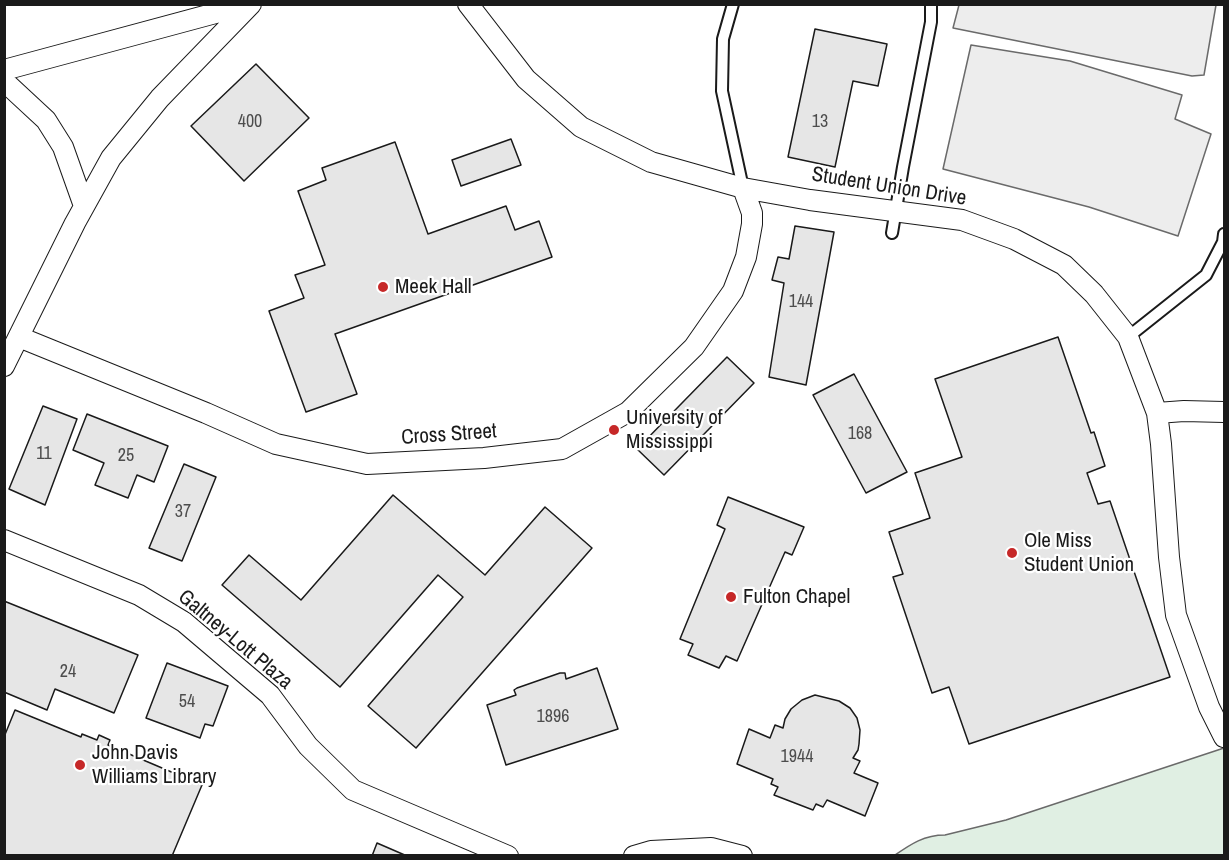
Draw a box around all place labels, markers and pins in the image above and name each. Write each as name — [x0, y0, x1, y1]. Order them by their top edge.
place label: Meek Hall — [395, 274, 472, 300]
marker: Meek Hall — [376, 280, 390, 294]
place label: University of Mississippi — [626, 405, 723, 455]
marker: University of Mississippi — [607, 423, 621, 437]
place label: Ole Miss Student Union — [1024, 528, 1134, 578]
marker: Ole Miss Student Union — [1005, 546, 1019, 560]
place label: Fulton Chapel — [743, 584, 850, 610]
marker: Fulton Chapel — [724, 590, 738, 604]
place label: John Davis Williams Library — [92, 740, 216, 790]
marker: John Davis Williams Library — [73, 758, 87, 772]

